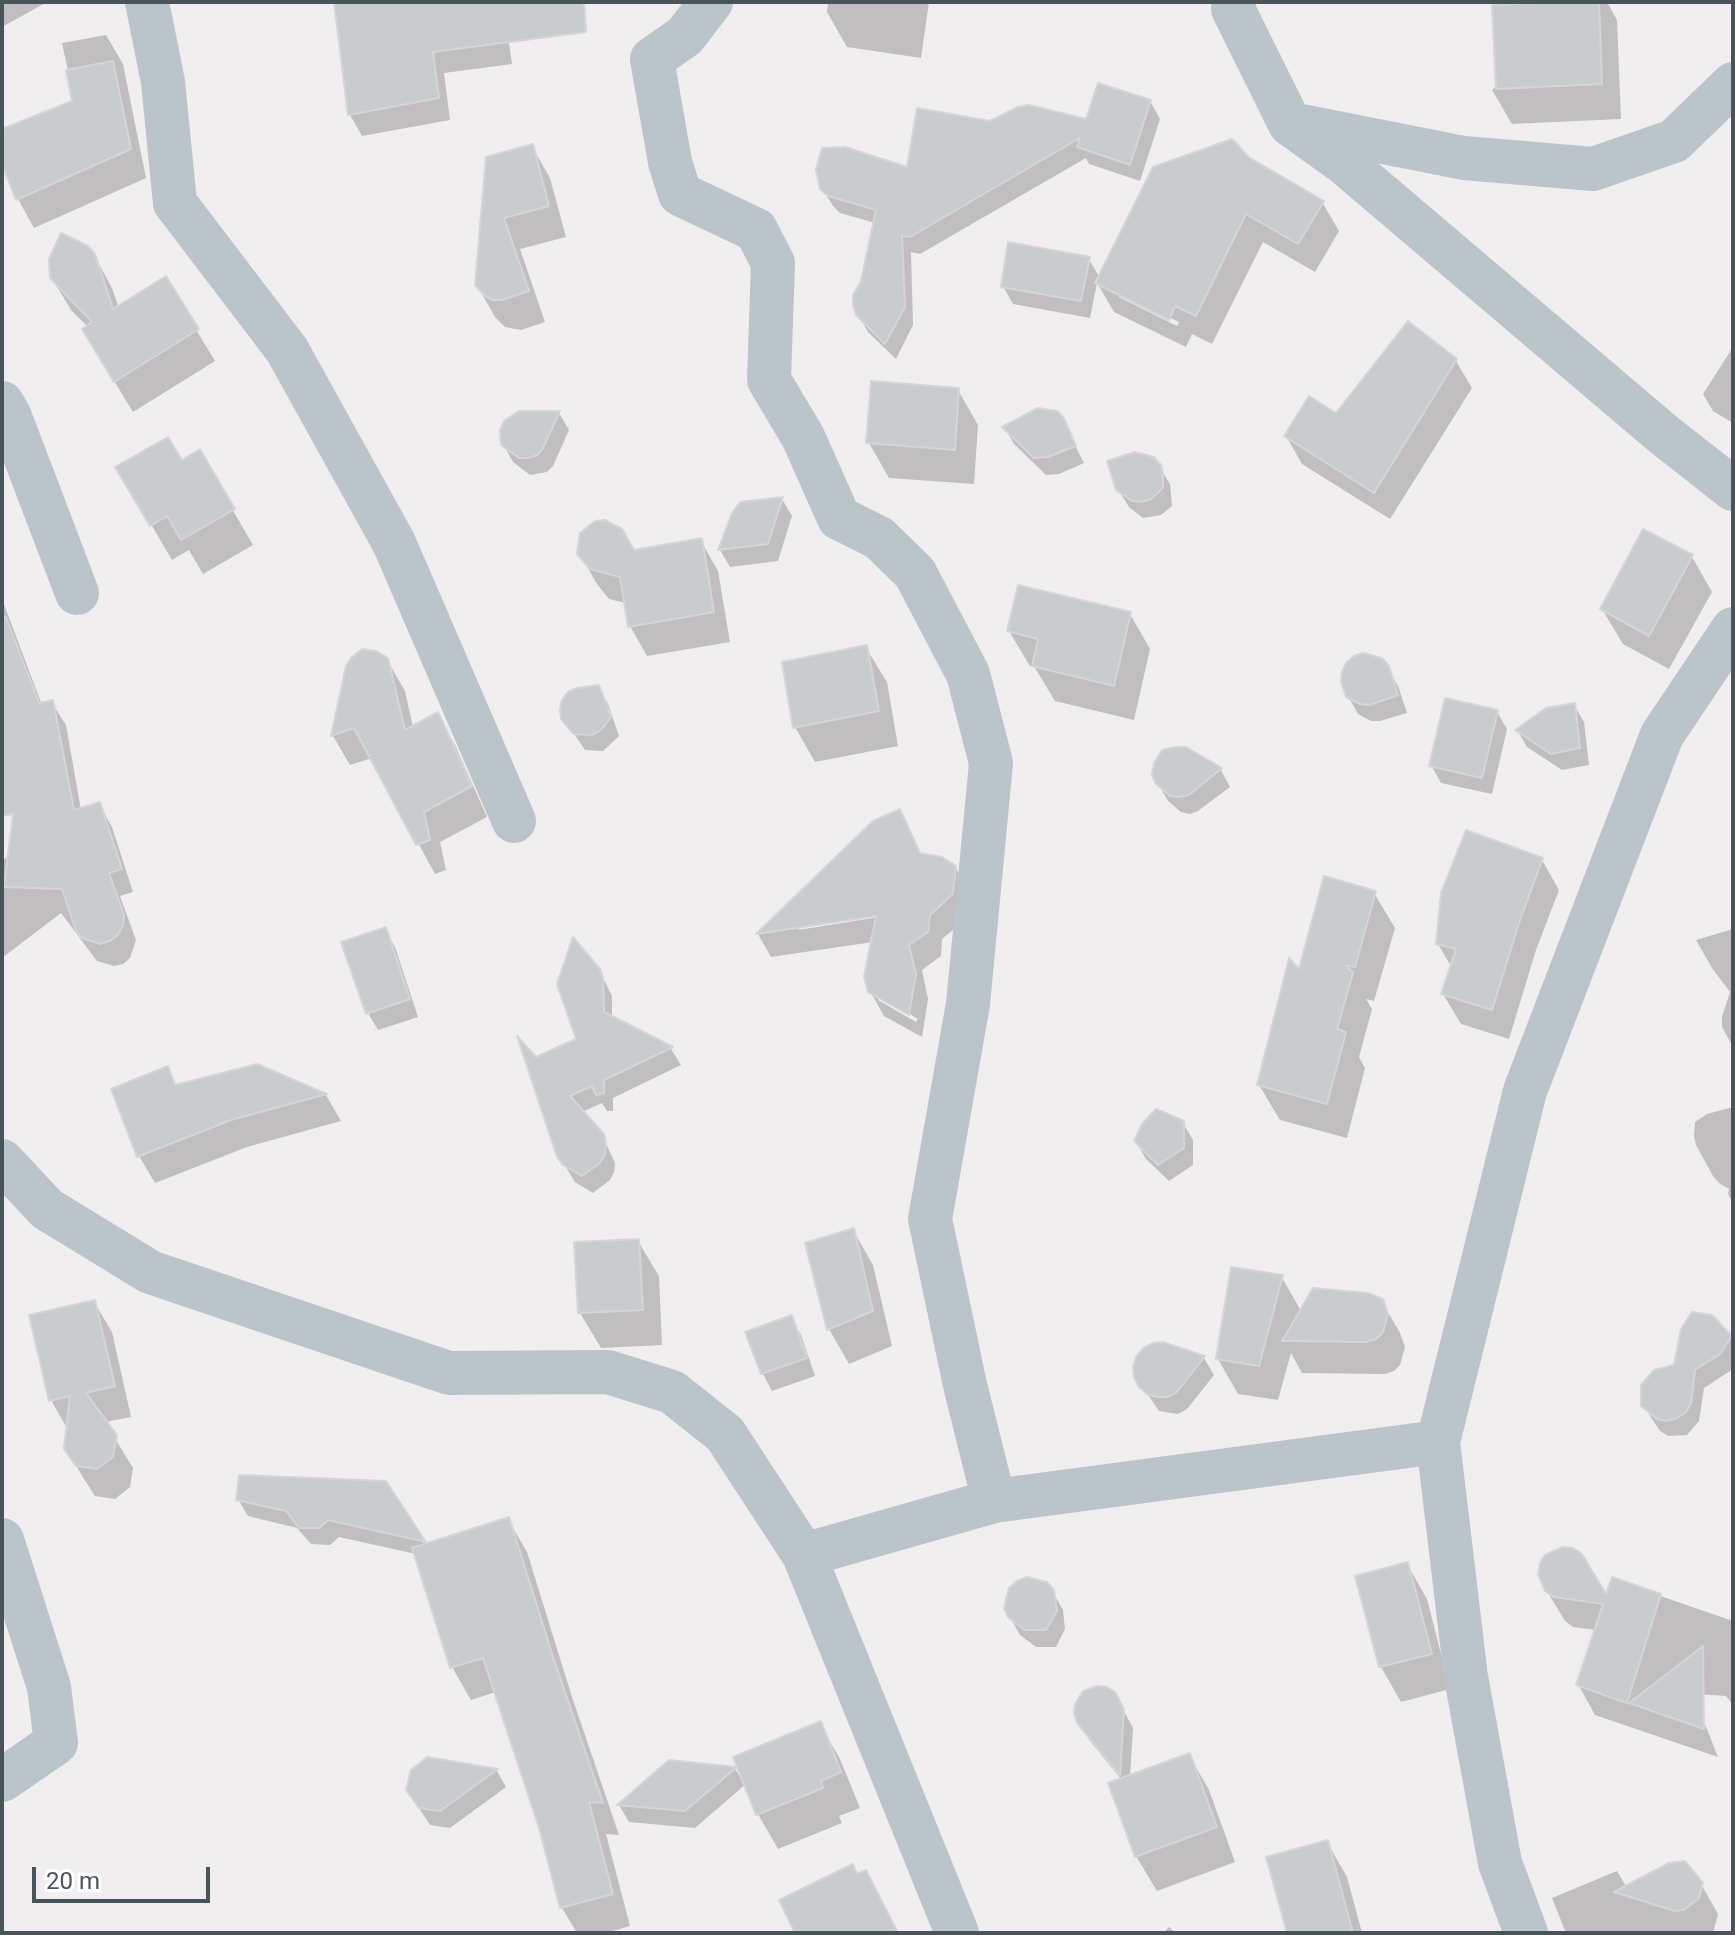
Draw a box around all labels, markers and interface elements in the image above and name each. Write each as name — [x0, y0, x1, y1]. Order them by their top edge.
scale bar — [36, 1851, 214, 1901]
text: 20 m — [46, 1867, 100, 1895]

